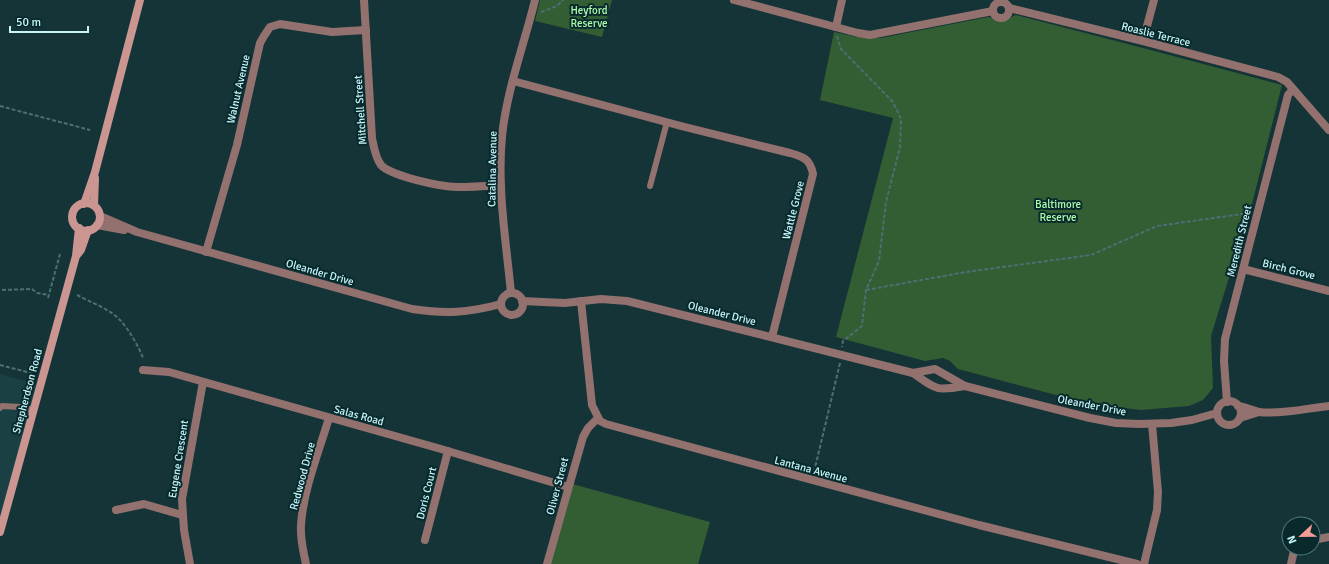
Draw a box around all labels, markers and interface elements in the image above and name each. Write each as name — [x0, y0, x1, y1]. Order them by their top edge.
park label: Heyford Reserve — [570, 4, 608, 30]
scale bar — [10, 8, 88, 34]
text: 50 m — [16, 15, 41, 30]
street label: Roaslie Terrace — [1120, 20, 1192, 49]
street label: Walnut Avenue — [224, 53, 253, 125]
street label: Mitchell Street — [352, 75, 369, 145]
street label: Catalina Avenue — [485, 131, 500, 207]
street label: Wattle Grove — [780, 179, 807, 241]
park label: Baltimore Reserve — [1035, 198, 1081, 224]
street label: Meredith Street — [1224, 204, 1255, 278]
street label: Oleander Drive — [284, 257, 355, 288]
street label: Birch Grove — [1261, 257, 1317, 282]
street label: Oleander Drive — [686, 299, 757, 328]
street label: Shepherdson Road — [10, 347, 45, 435]
street label: Oleander Drive — [1056, 392, 1127, 419]
street label: Salas Road — [332, 403, 385, 428]
street label: Eugene Crescent — [166, 419, 191, 499]
street label: Redwood Drive — [287, 441, 318, 512]
street label: Lantana Avenue — [773, 453, 849, 485]
street label: Oliver Street — [544, 456, 571, 516]
street label: Doris Court — [414, 465, 439, 521]
north arrow — [1281, 516, 1321, 556]
text: N — [1285, 534, 1300, 546]

